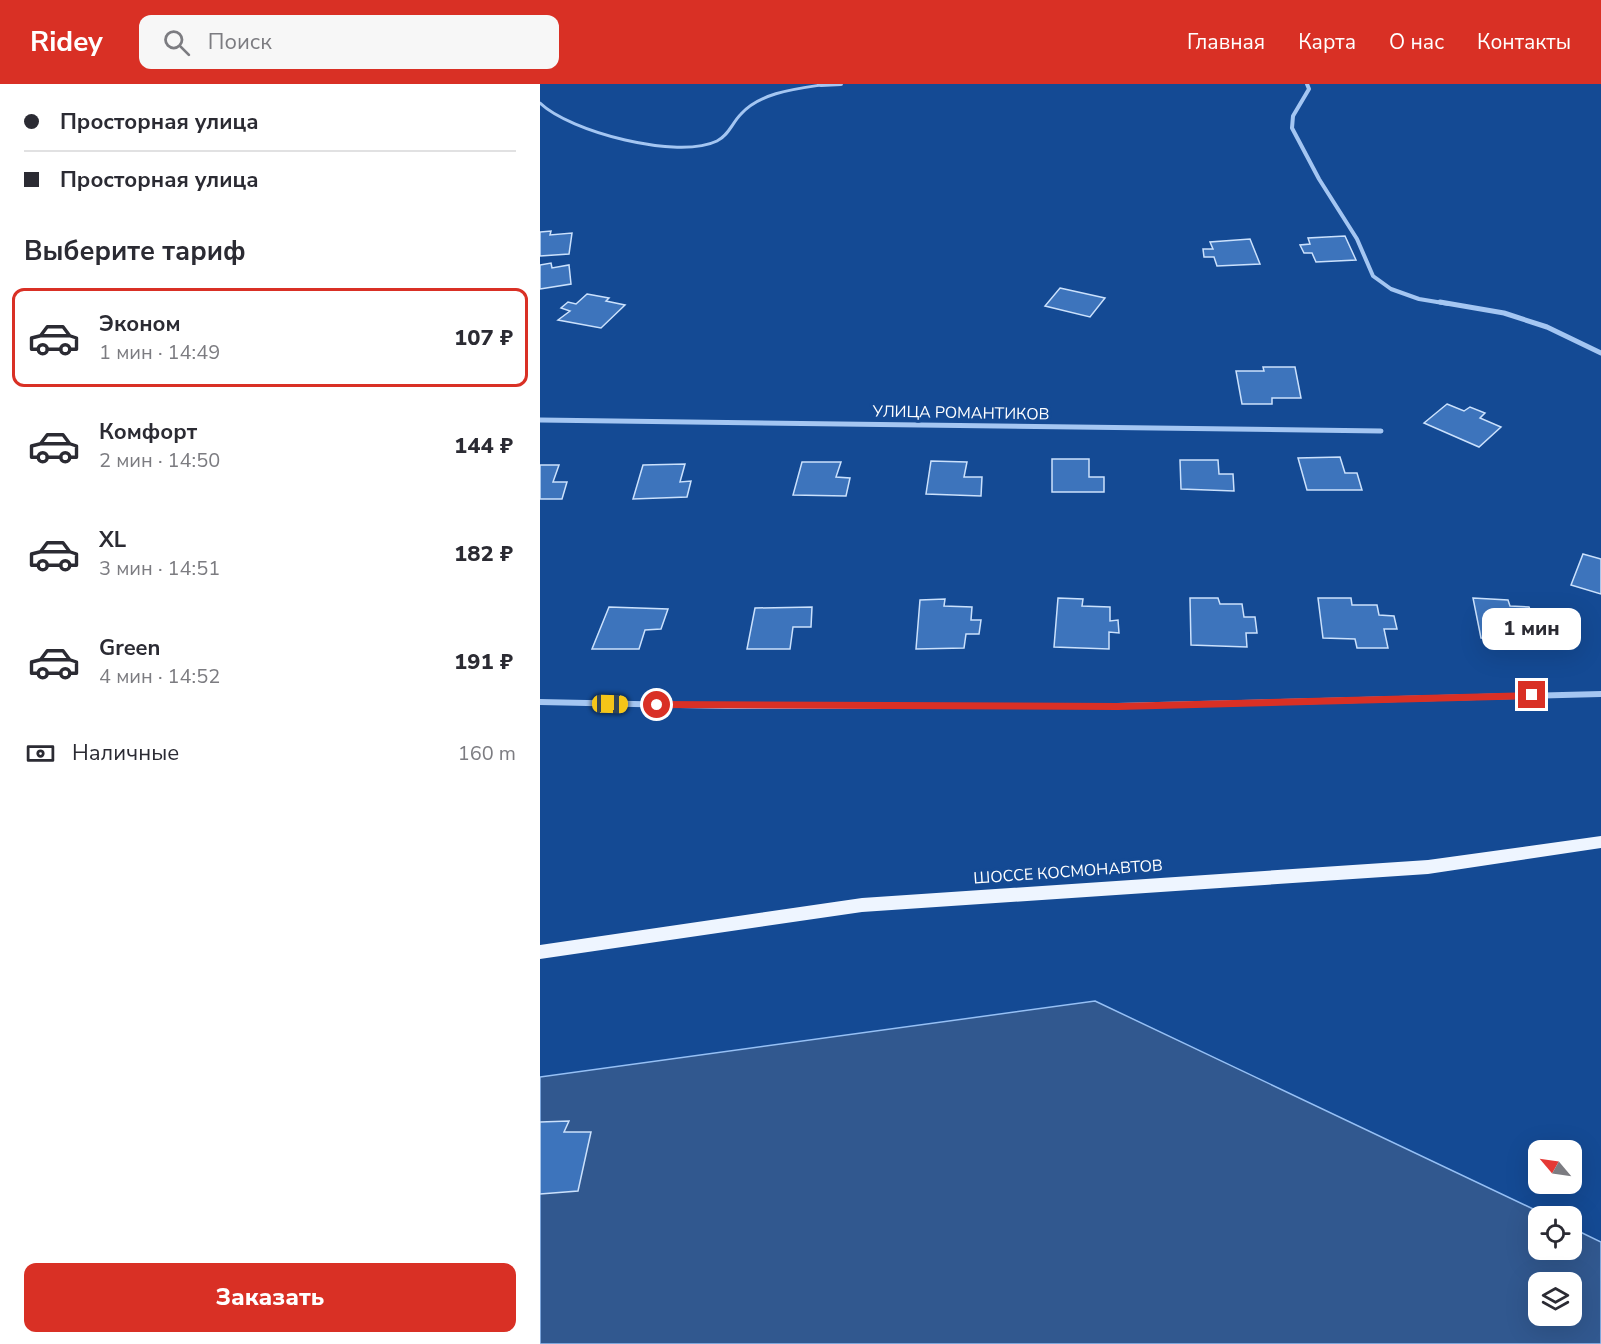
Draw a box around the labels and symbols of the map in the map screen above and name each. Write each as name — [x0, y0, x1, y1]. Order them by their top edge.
street label: УЛИЦА РОМАНТИКОВ — [871, 400, 1050, 426]
callout: 1 мин — [1482, 608, 1582, 650]
route end — [1518, 681, 1545, 708]
route start — [643, 691, 670, 718]
car — [592, 695, 628, 713]
street label: ШОССЕ КОСМОНАВТОВ — [973, 854, 1163, 890]
north arrow — [1528, 1140, 1582, 1194]

